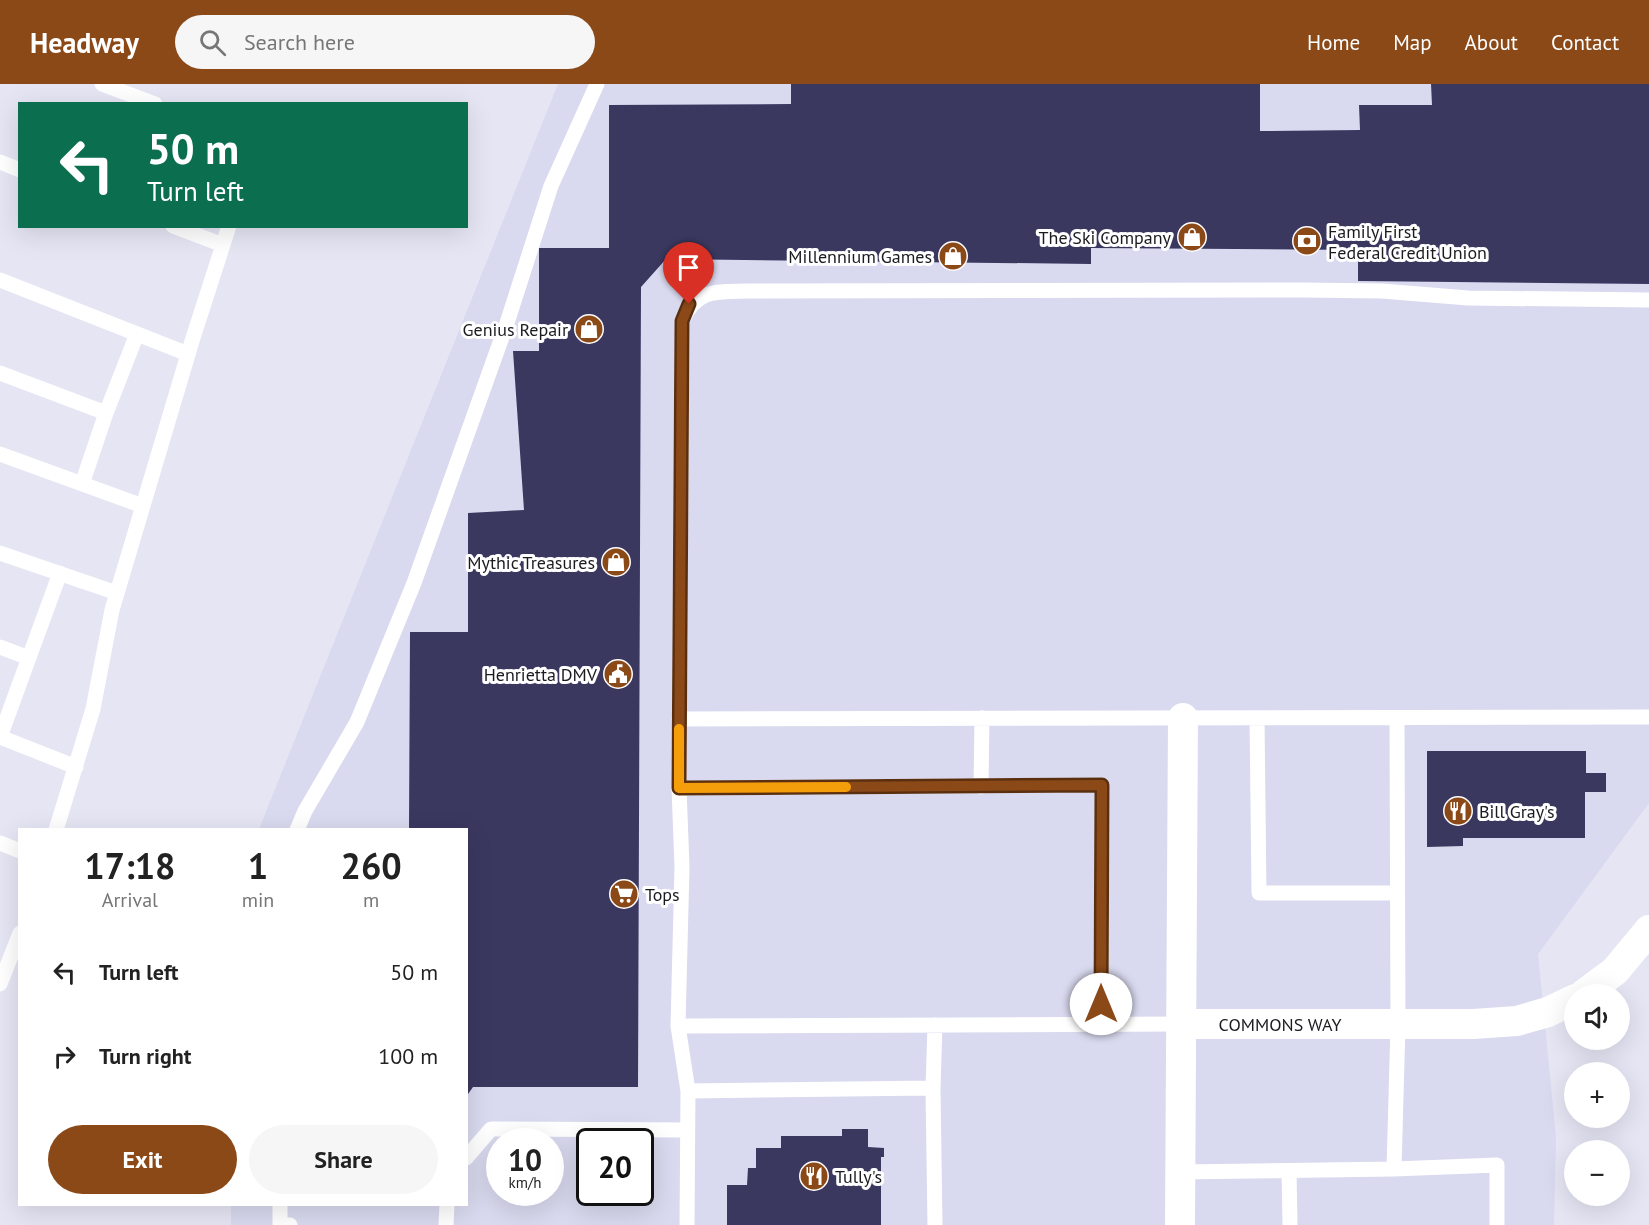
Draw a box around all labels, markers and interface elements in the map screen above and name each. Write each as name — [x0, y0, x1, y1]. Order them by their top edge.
search box — [175, 15, 595, 69]
text: Headway — [30, 24, 139, 61]
icon: search — [196, 26, 229, 59]
text: Search here — [244, 28, 355, 56]
text: Home — [1307, 29, 1360, 56]
text: Map — [1393, 29, 1432, 56]
text: About — [1465, 29, 1518, 56]
text: Contact — [1551, 29, 1619, 56]
text: 50 m — [147, 121, 239, 176]
icon: left — [48, 126, 126, 204]
text: Turn left — [147, 174, 244, 208]
place label: Family First Federal Credit Union — [1328, 220, 1487, 264]
shop icon: The Ski Company — [1176, 221, 1208, 253]
bank icon: Family First Federal Credit Union — [1291, 225, 1323, 257]
place label: The Ski Company — [1039, 226, 1172, 249]
shop icon: Millennium Games — [937, 240, 969, 272]
pin — [663, 242, 714, 304]
place label: Millennium Games — [788, 245, 932, 268]
icon: arrive — [672, 251, 705, 284]
shop icon: Genius Repair — [573, 313, 605, 345]
place label: Genius Repair — [462, 318, 568, 341]
shop icon: Mythic Treasures — [600, 546, 632, 578]
place label: Mythic Treasures — [467, 551, 595, 574]
public building icon: Henrietta DMV — [602, 658, 634, 690]
place label: Henrietta DMV — [484, 663, 598, 686]
restaurant icon: Bill Gray's — [1442, 795, 1474, 827]
place label: Bill Gray's — [1479, 800, 1555, 823]
text: 17:18 — [84, 842, 176, 889]
text: 1 — [248, 842, 268, 889]
text: 260 — [341, 842, 402, 889]
supermarket icon: Tops — [608, 878, 640, 910]
place label: Tops — [645, 883, 680, 906]
text: Arrival — [102, 887, 158, 913]
text: min — [242, 887, 274, 913]
text: m — [363, 887, 379, 913]
icon: left — [48, 956, 81, 989]
text: Turn left — [99, 958, 179, 986]
text: 50 m — [390, 958, 438, 986]
position arrow — [1069, 972, 1133, 1036]
map controls — [1564, 984, 1630, 1206]
button: sound — [1564, 984, 1630, 1050]
street label: COMMONS WAY — [1219, 1013, 1341, 1036]
icon: right — [48, 1040, 81, 1073]
text: Turn right — [99, 1042, 191, 1070]
text: 100 m — [378, 1042, 438, 1070]
button: + — [1564, 1062, 1630, 1128]
button: Exit — [48, 1125, 237, 1194]
button: Share — [249, 1125, 438, 1194]
speed limit sign: 20 — [576, 1128, 654, 1206]
text: 10 — [508, 1140, 542, 1179]
button: − — [1564, 1140, 1630, 1206]
restaurant icon: Tully's — [798, 1160, 830, 1192]
place label: Tully's — [835, 1165, 882, 1188]
text: km/h — [509, 1173, 541, 1192]

